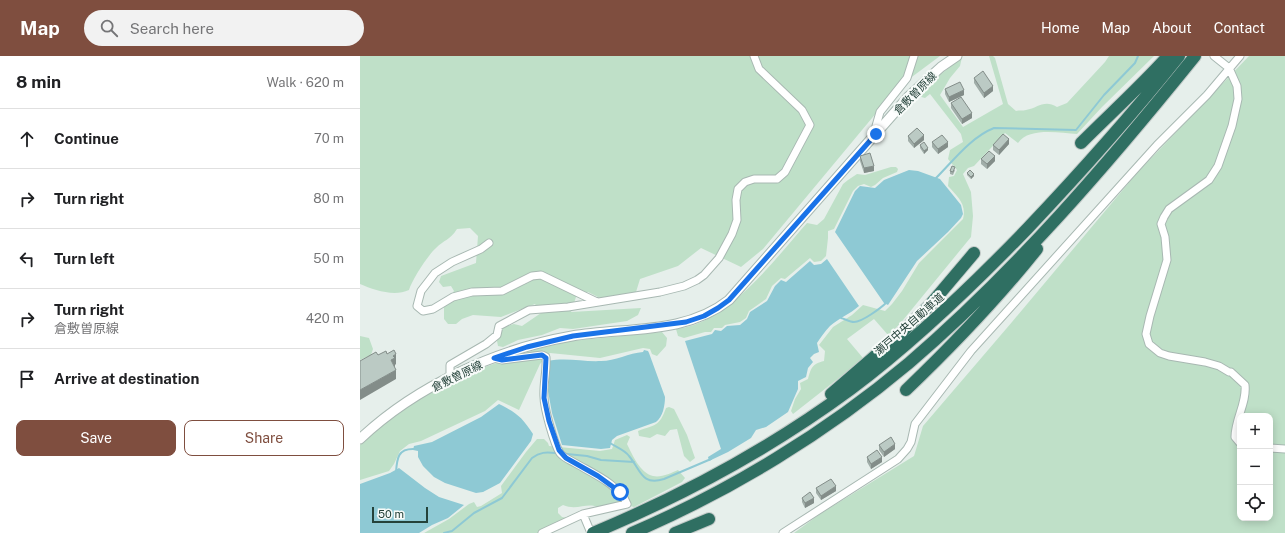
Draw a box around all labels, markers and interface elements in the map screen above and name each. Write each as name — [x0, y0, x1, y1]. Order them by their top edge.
search box — [84, 10, 364, 46]
text: Map — [20, 17, 60, 39]
icon: search — [98, 17, 120, 39]
text: Search here — [130, 20, 214, 37]
text: Home — [1041, 20, 1080, 36]
text: Map — [1102, 20, 1130, 36]
text: About — [1152, 20, 1192, 36]
text: Contact — [1214, 20, 1265, 36]
street label: 倉敷曽原線 — [891, 69, 939, 117]
text: 8 min — [16, 72, 61, 92]
text: Walk · 620 m — [266, 75, 344, 90]
route end — [867, 125, 885, 143]
icon: ahead — [16, 128, 38, 150]
text: Continue — [54, 130, 119, 147]
text: 70 m — [314, 131, 344, 146]
icon: right — [16, 188, 38, 210]
text: Turn right — [54, 190, 124, 207]
text: 80 m — [313, 191, 344, 206]
icon: left — [16, 248, 38, 270]
text: Turn left — [54, 250, 115, 267]
text: 50 m — [313, 251, 344, 266]
street label: 瀬戸中央自動車道 — [872, 291, 946, 357]
text: Turn right — [54, 301, 124, 318]
icon: right — [16, 308, 38, 330]
text: 420 m — [306, 311, 344, 326]
text: 倉敷曽原線 — [54, 321, 119, 336]
street label: 倉敷曽原線 — [430, 359, 484, 393]
icon: arrive — [16, 368, 38, 390]
text: Arrive at destination — [54, 370, 199, 387]
map controls — [1237, 413, 1273, 521]
button: + — [1237, 413, 1273, 449]
button: Save — [16, 420, 176, 456]
button: Share — [184, 420, 344, 456]
button: − — [1237, 449, 1273, 485]
route start — [611, 483, 629, 501]
button: locate — [1237, 485, 1273, 521]
scale bar — [372, 505, 428, 524]
text: 50 m — [378, 508, 404, 520]

